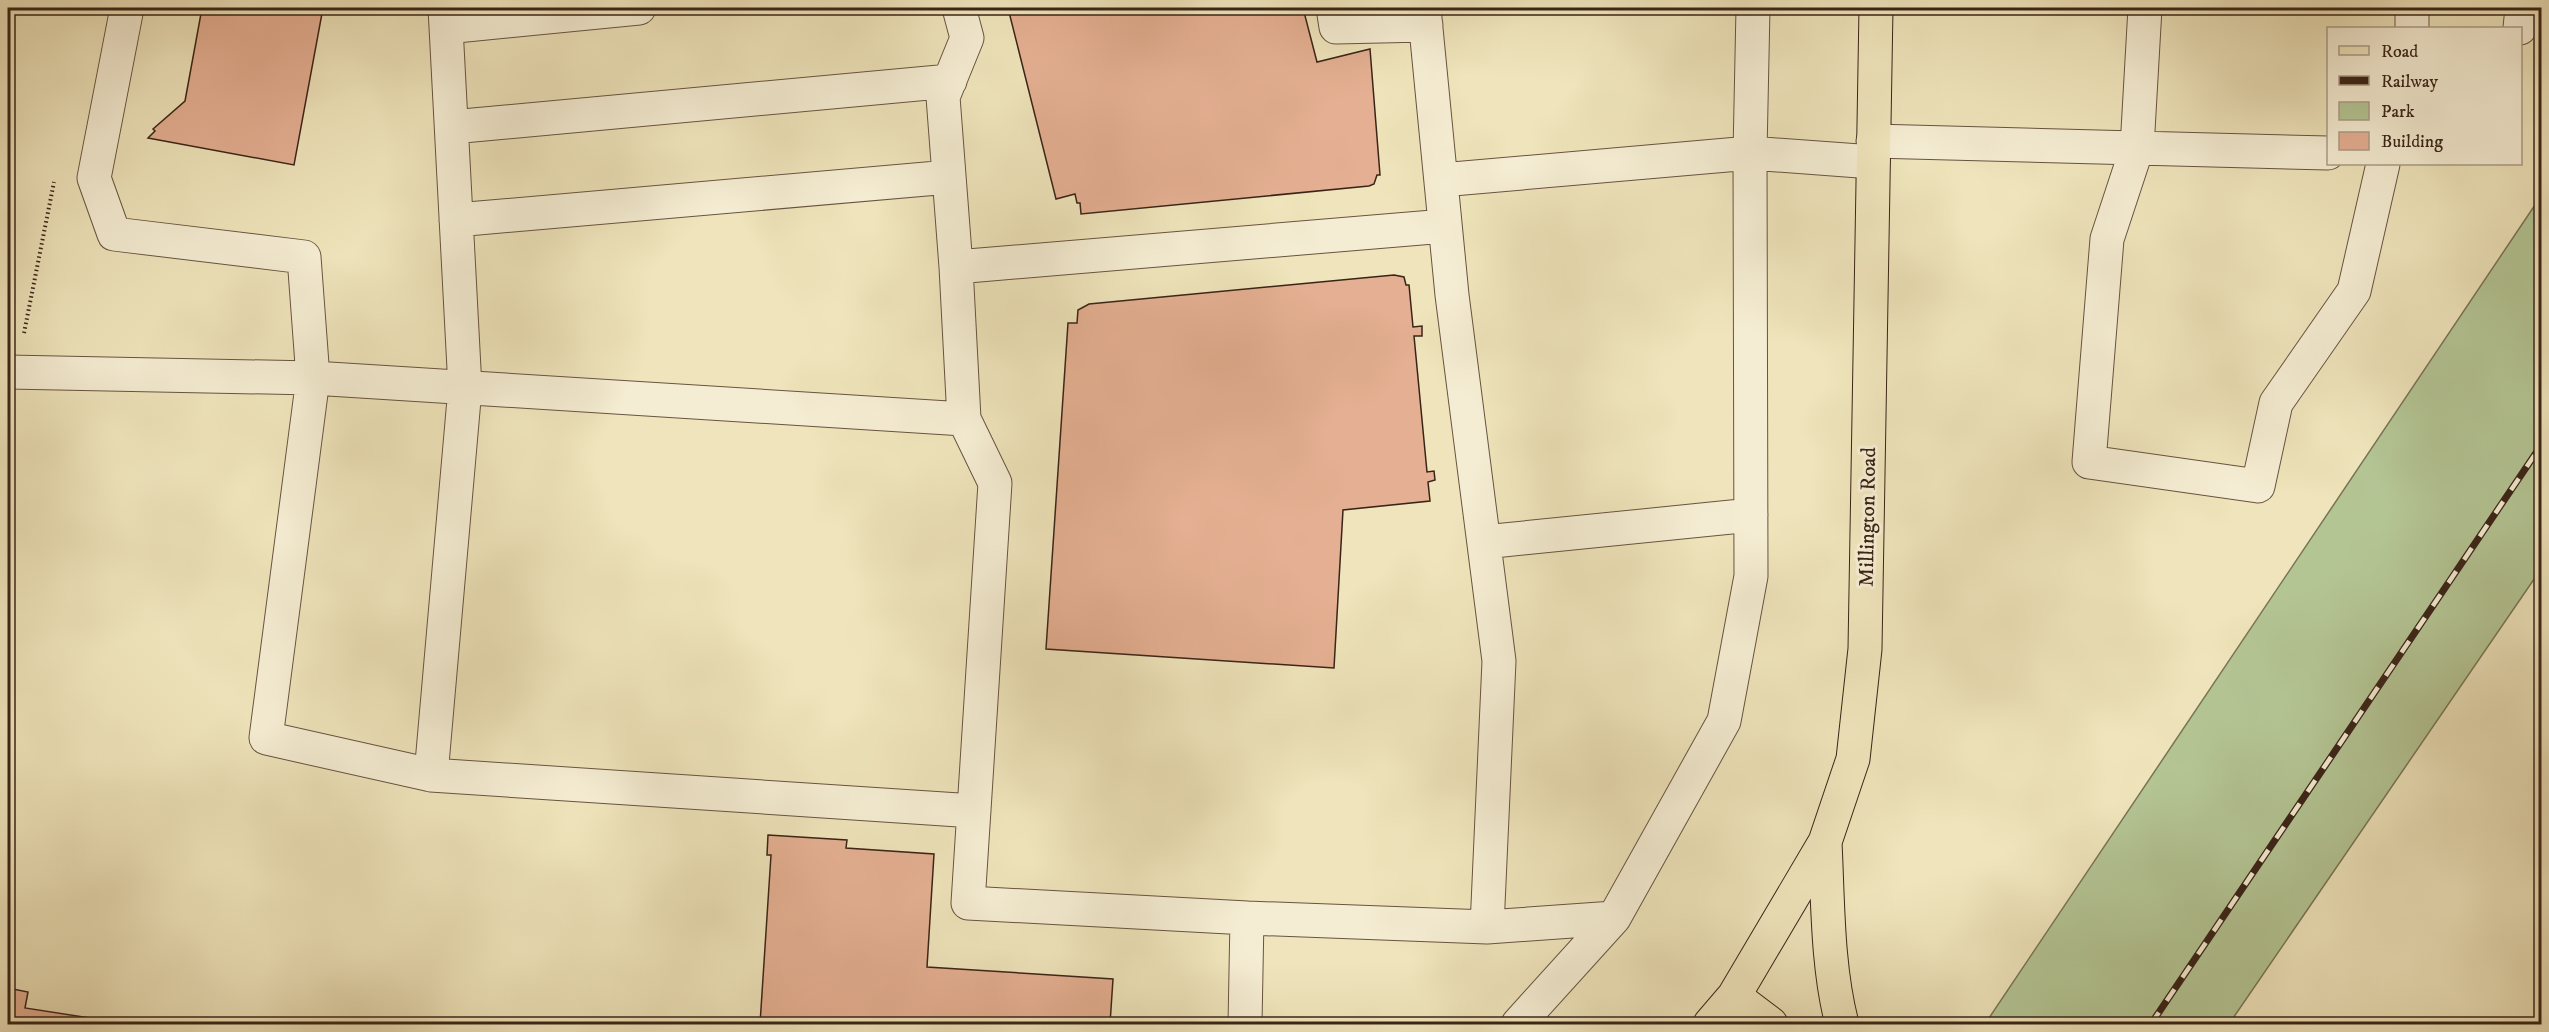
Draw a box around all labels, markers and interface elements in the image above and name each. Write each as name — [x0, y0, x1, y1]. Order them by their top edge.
legend — [2327, 27, 2522, 165]
text: Road — [2381, 41, 2418, 63]
text: Railway — [2381, 71, 2439, 93]
text: Park — [2381, 101, 2415, 123]
text: Building — [2381, 131, 2443, 153]
street label: Millington Road — [1854, 446, 1882, 587]

